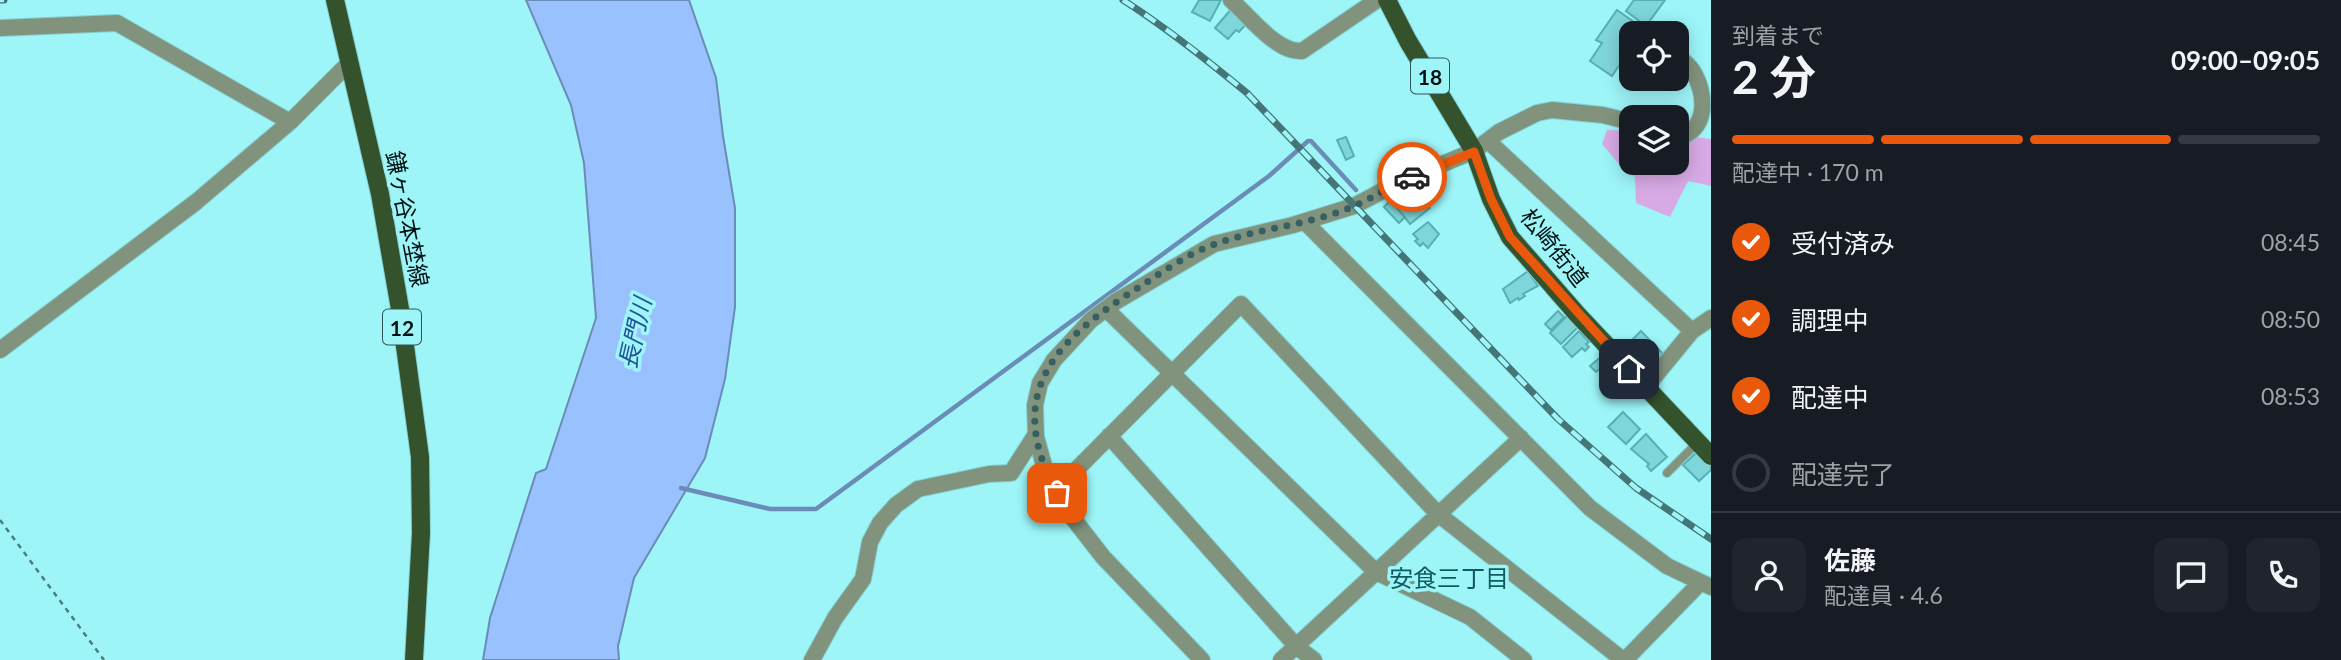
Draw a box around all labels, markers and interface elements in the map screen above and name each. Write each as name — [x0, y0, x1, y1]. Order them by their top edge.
map controls — [1619, 21, 1689, 175]
button: locate — [1619, 21, 1689, 91]
text: 到着まで — [1732, 21, 1824, 49]
text: 09:00–09:05 — [2171, 44, 2320, 76]
text: 2 分 — [1732, 49, 1816, 104]
road number: 18 — [1411, 58, 1449, 94]
button: layers — [1619, 105, 1689, 175]
courier — [1377, 142, 1447, 212]
street label: 鎌ヶ谷本埜線 — [381, 149, 435, 289]
icon: car — [1393, 158, 1431, 196]
text: 配達中 · 170 m — [1732, 158, 1884, 186]
street label: 松崎街道 — [1515, 202, 1595, 292]
icon: check — [1732, 223, 1770, 261]
text: 受付済み — [1791, 227, 1895, 259]
text: 08:45 — [2261, 228, 2320, 256]
water label: 長門川 — [612, 292, 657, 371]
icon: check — [1732, 300, 1770, 338]
text: 調理中 — [1791, 304, 1869, 336]
text: 08:50 — [2261, 305, 2320, 333]
road number: 12 — [383, 310, 421, 344]
pin — [1599, 339, 1659, 399]
icon: home — [1610, 350, 1648, 388]
icon: check — [1732, 377, 1770, 415]
text: 配達中 — [1791, 381, 1869, 413]
text: 08:53 — [2261, 382, 2320, 410]
text: 配達完了 — [1791, 458, 1895, 490]
pin — [1027, 463, 1087, 523]
icon: bag — [1038, 474, 1076, 512]
button: person — [1732, 538, 1806, 612]
button: chat — [2154, 538, 2228, 612]
button: phone — [2246, 538, 2320, 612]
text: 佐藤 — [1824, 544, 1876, 576]
district label: 安食三丁目 — [1389, 563, 1509, 592]
text: 配達員 · 4.6 — [1824, 581, 1943, 609]

